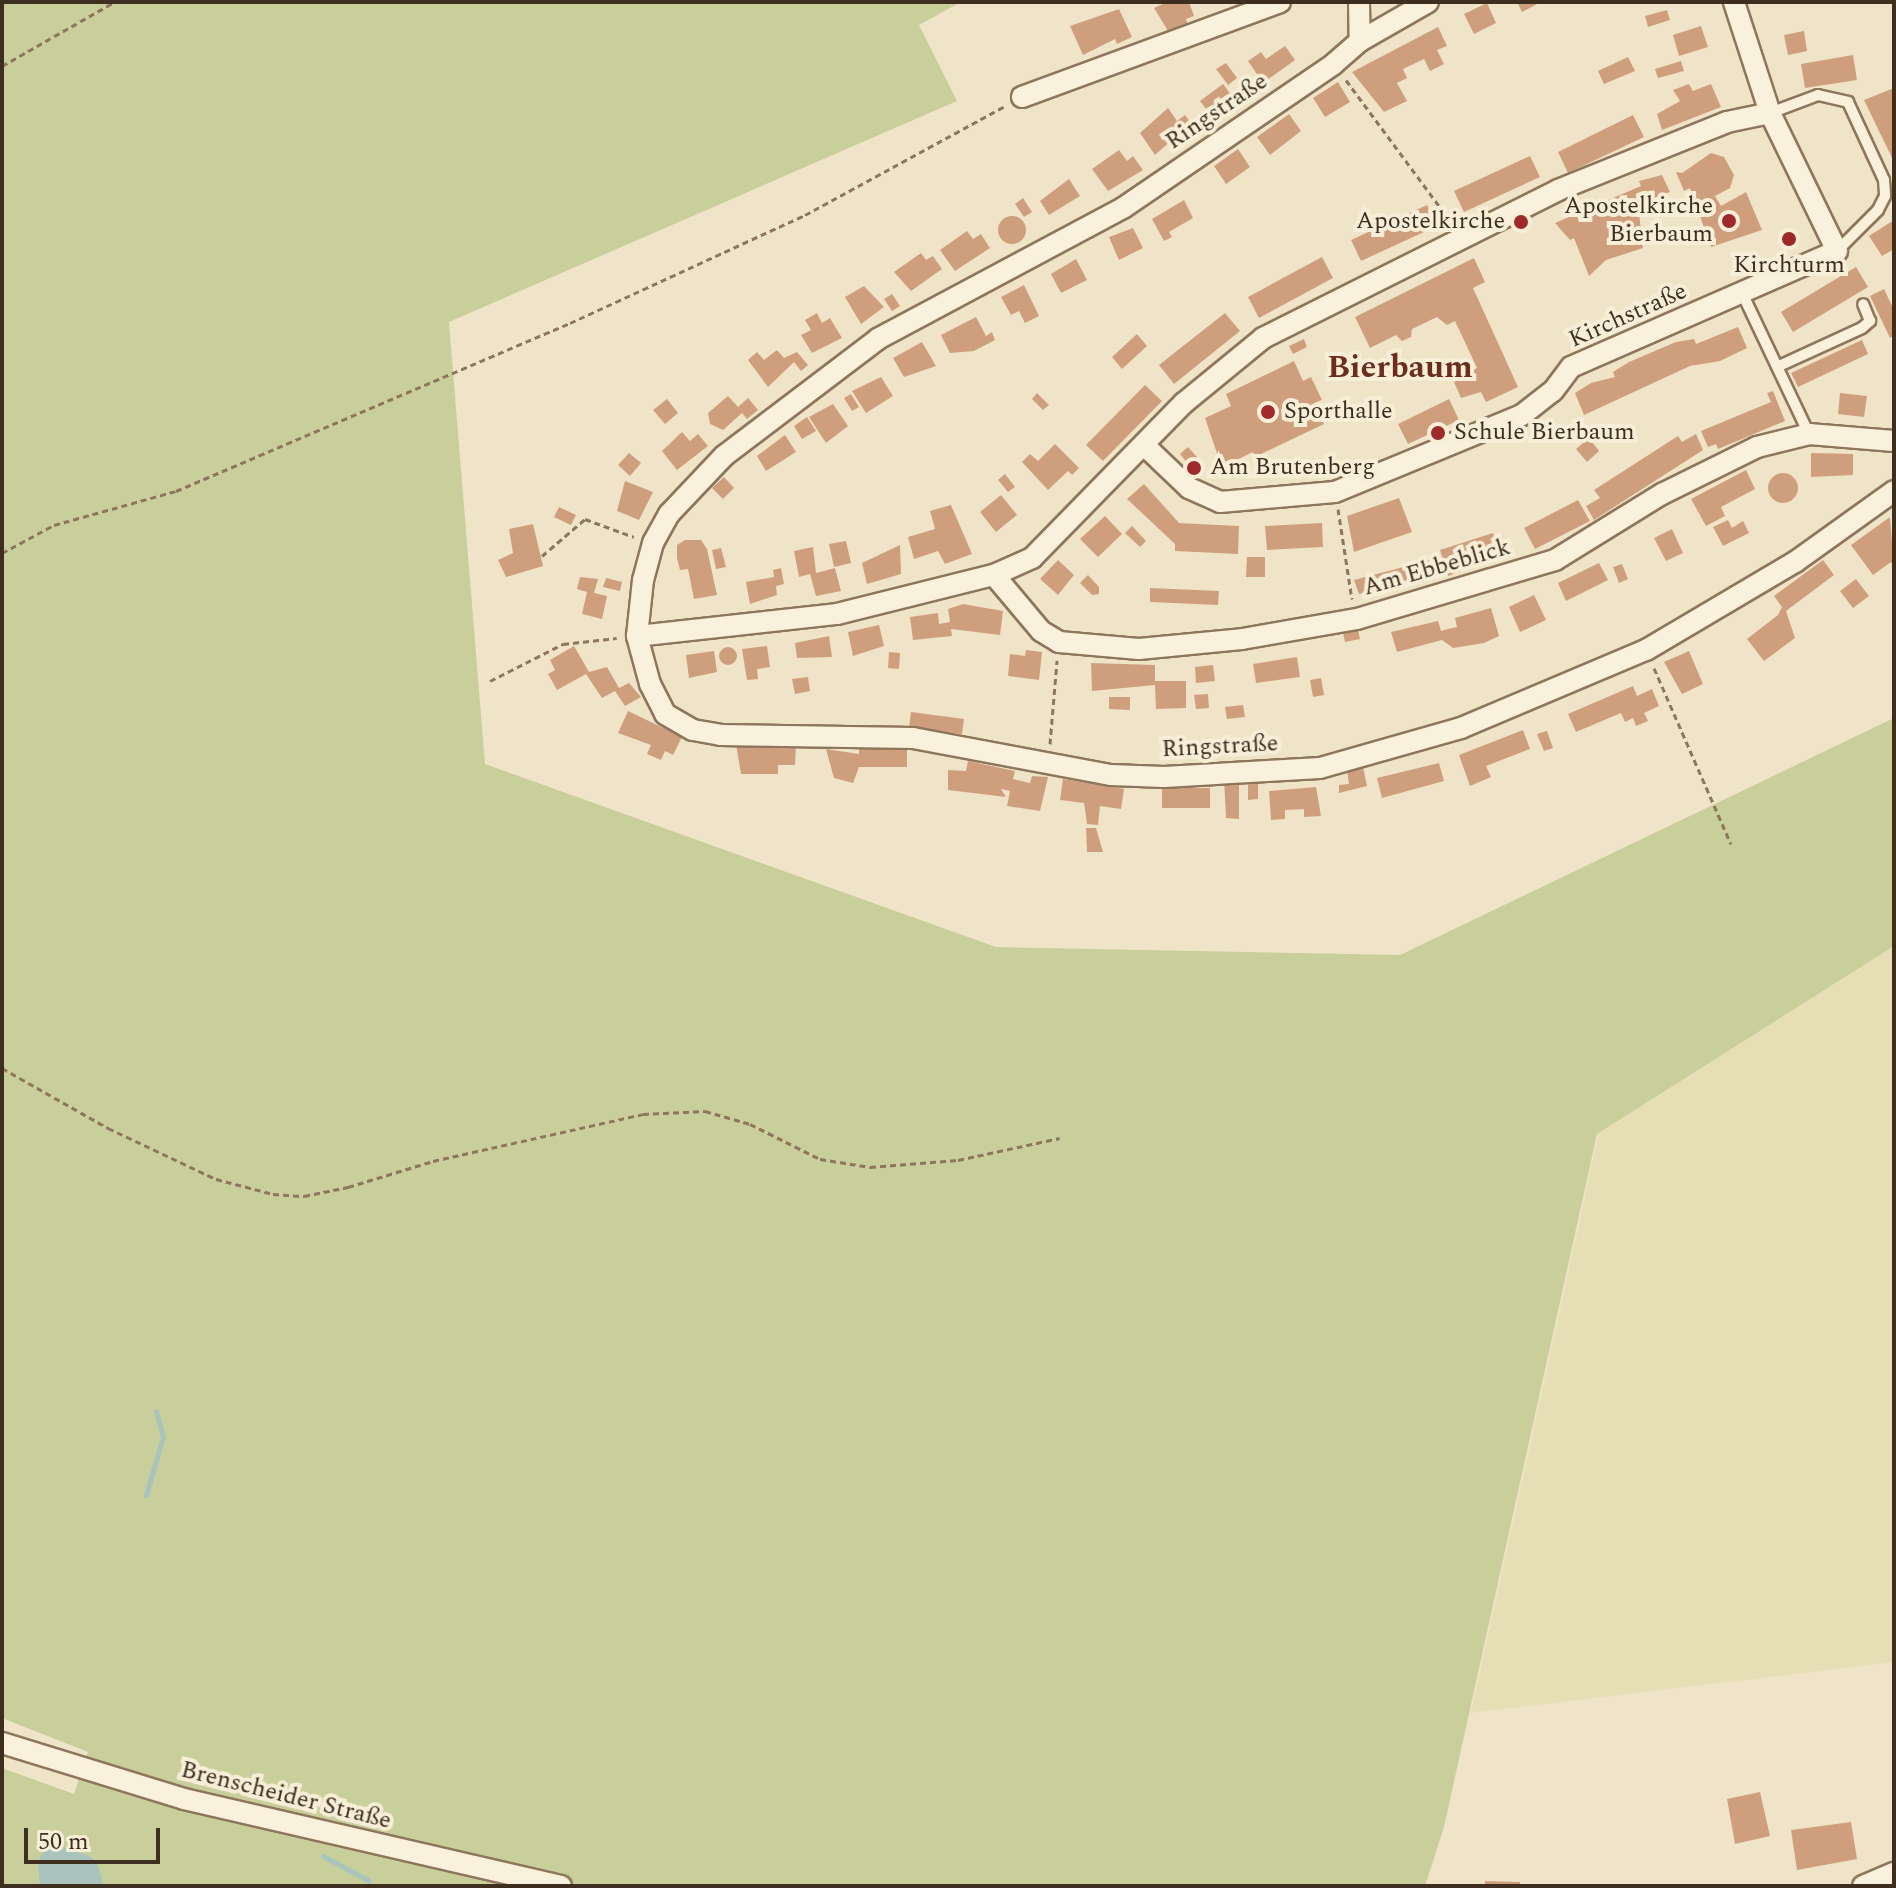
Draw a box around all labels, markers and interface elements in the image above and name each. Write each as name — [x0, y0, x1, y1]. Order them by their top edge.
street label: Ringstraße — [1161, 67, 1273, 157]
place label: Apostelkirche Bierbaum — [1564, 193, 1713, 249]
place label: Apostelkirche — [1356, 208, 1505, 236]
marker: Apostelkirche Bierbaum — [1720, 212, 1738, 230]
marker: Apostelkirche — [1512, 213, 1530, 231]
marker: Kirchturm — [1780, 230, 1798, 248]
place label: Kirchturm — [1733, 252, 1845, 280]
street label: Kirchstraße — [1565, 277, 1691, 355]
district label: Bierbaum — [1327, 349, 1473, 387]
place label: Sporthalle — [1284, 398, 1393, 426]
marker: Sporthalle — [1259, 403, 1277, 421]
place label: Schule Bierbaum — [1454, 419, 1635, 447]
marker: Schule Bierbaum — [1429, 424, 1447, 442]
place label: Am Brutenberg — [1210, 454, 1375, 482]
marker: Am Brutenberg — [1185, 459, 1203, 477]
street label: Am Ebbeblick — [1360, 533, 1514, 603]
street label: Ringstraße — [1161, 730, 1279, 764]
street label: Brenscheider Straße — [178, 1756, 394, 1836]
scale bar — [28, 1812, 164, 1862]
text: 50 m — [38, 1824, 89, 1860]

